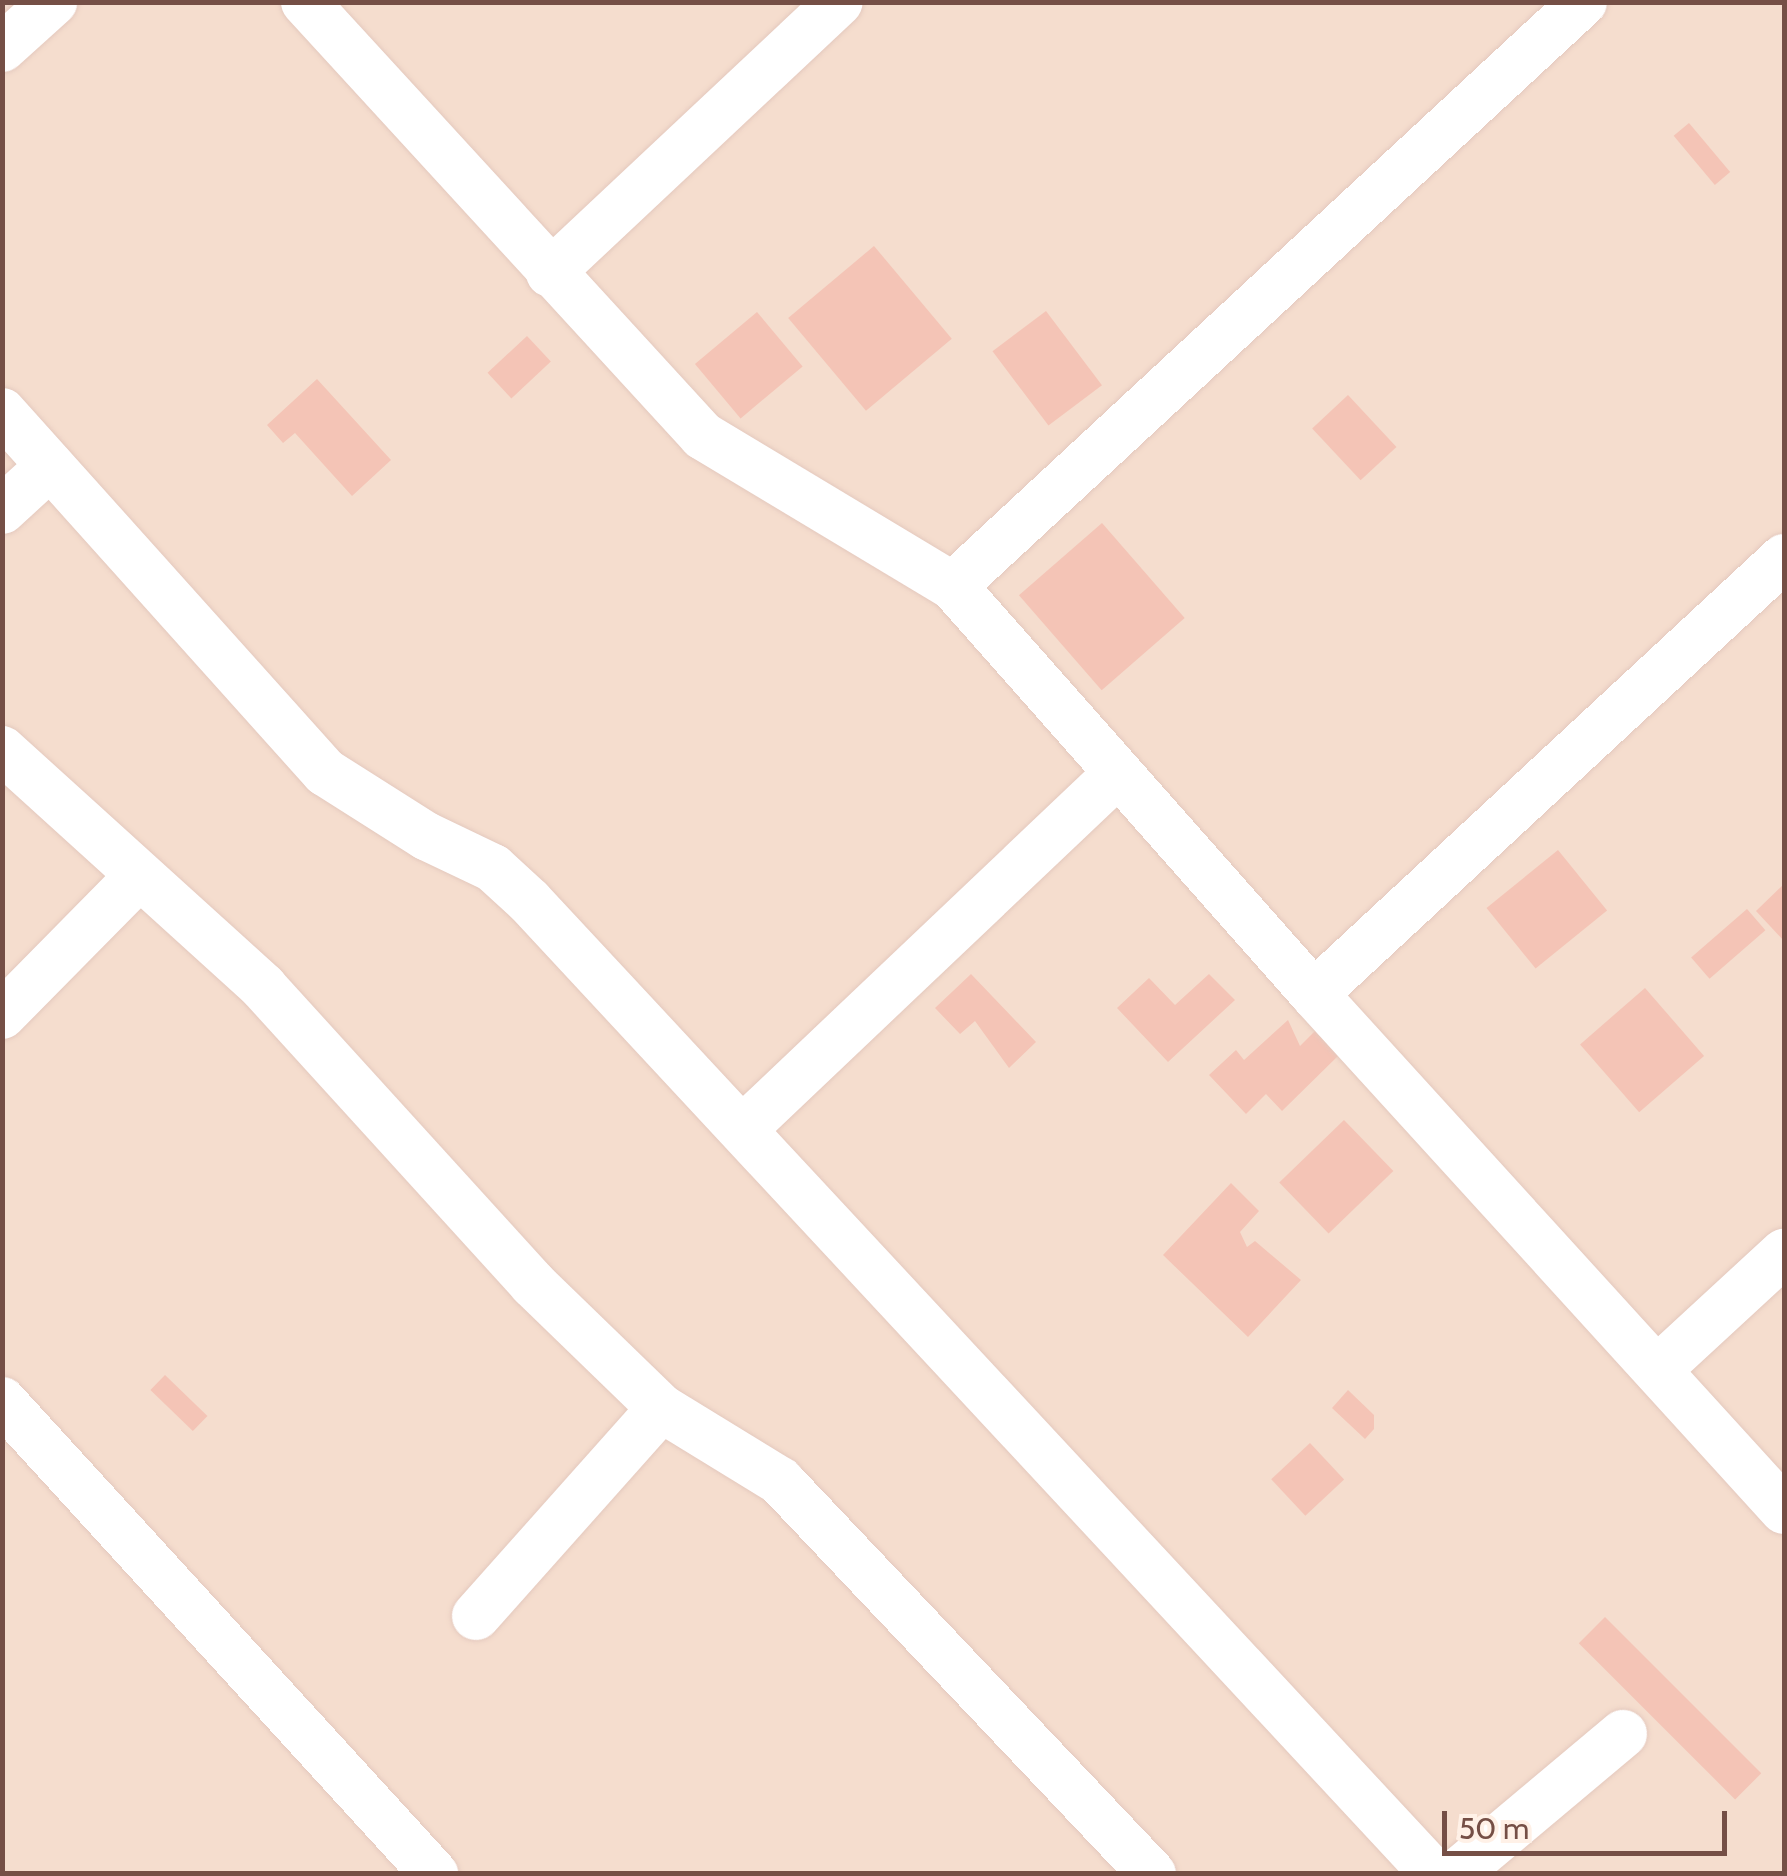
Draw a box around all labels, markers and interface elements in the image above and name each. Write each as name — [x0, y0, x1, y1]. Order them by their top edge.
scale bar — [1447, 1791, 1732, 1853]
text: 50 m — [1459, 1810, 1529, 1847]

